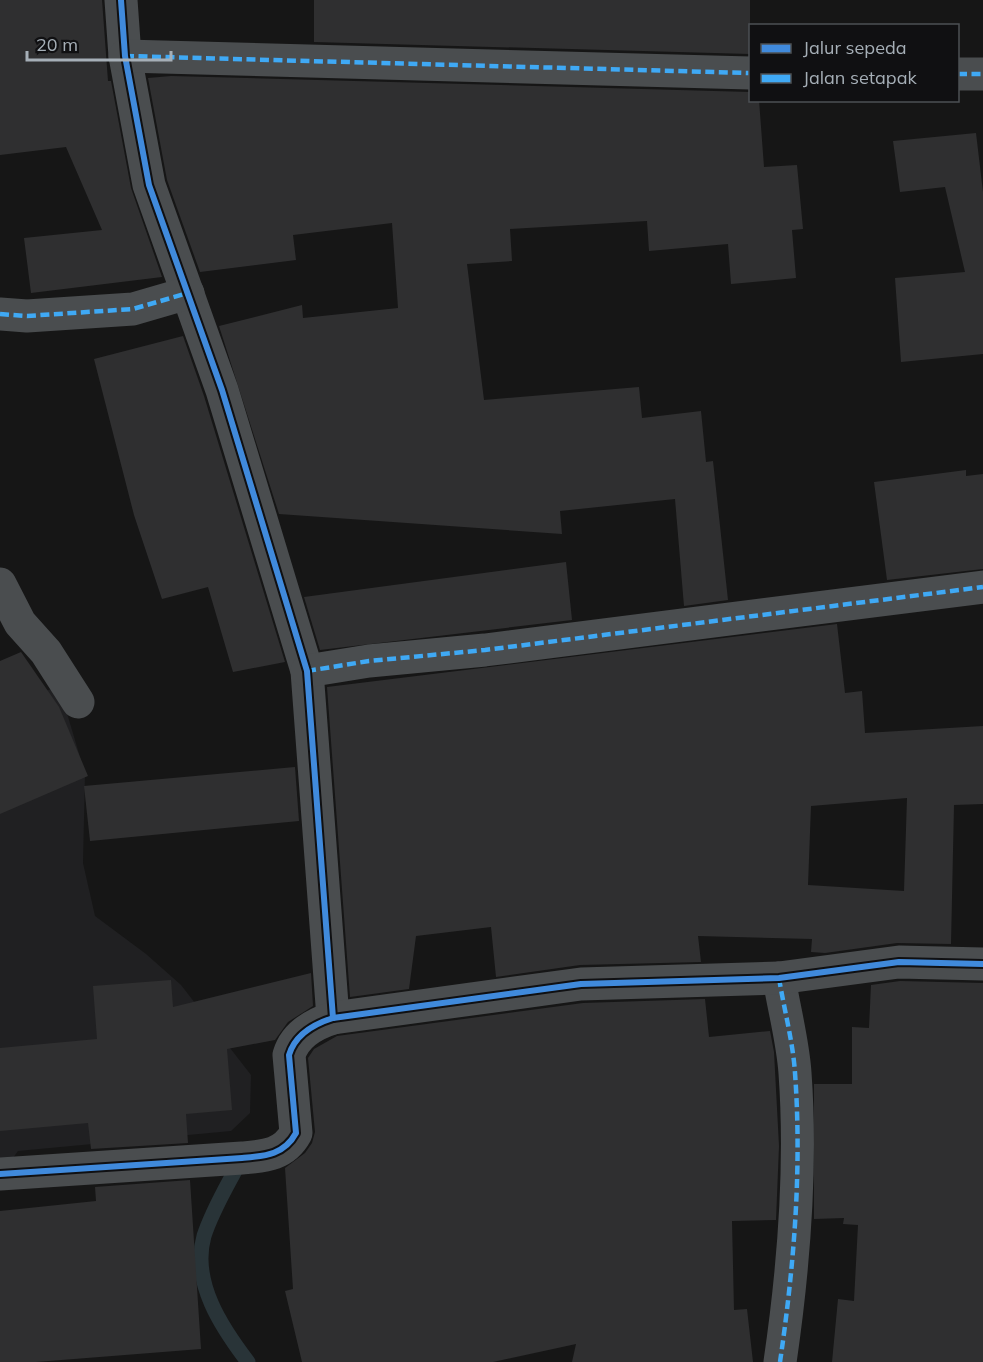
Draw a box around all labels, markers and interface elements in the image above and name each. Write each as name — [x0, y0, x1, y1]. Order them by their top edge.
scale bar — [27, 24, 171, 62]
legend — [749, 24, 959, 102]
text: 20 m — [36, 33, 78, 56]
text: Jalur sepeda — [803, 36, 907, 59]
text: Jalan setapak — [803, 66, 917, 89]

